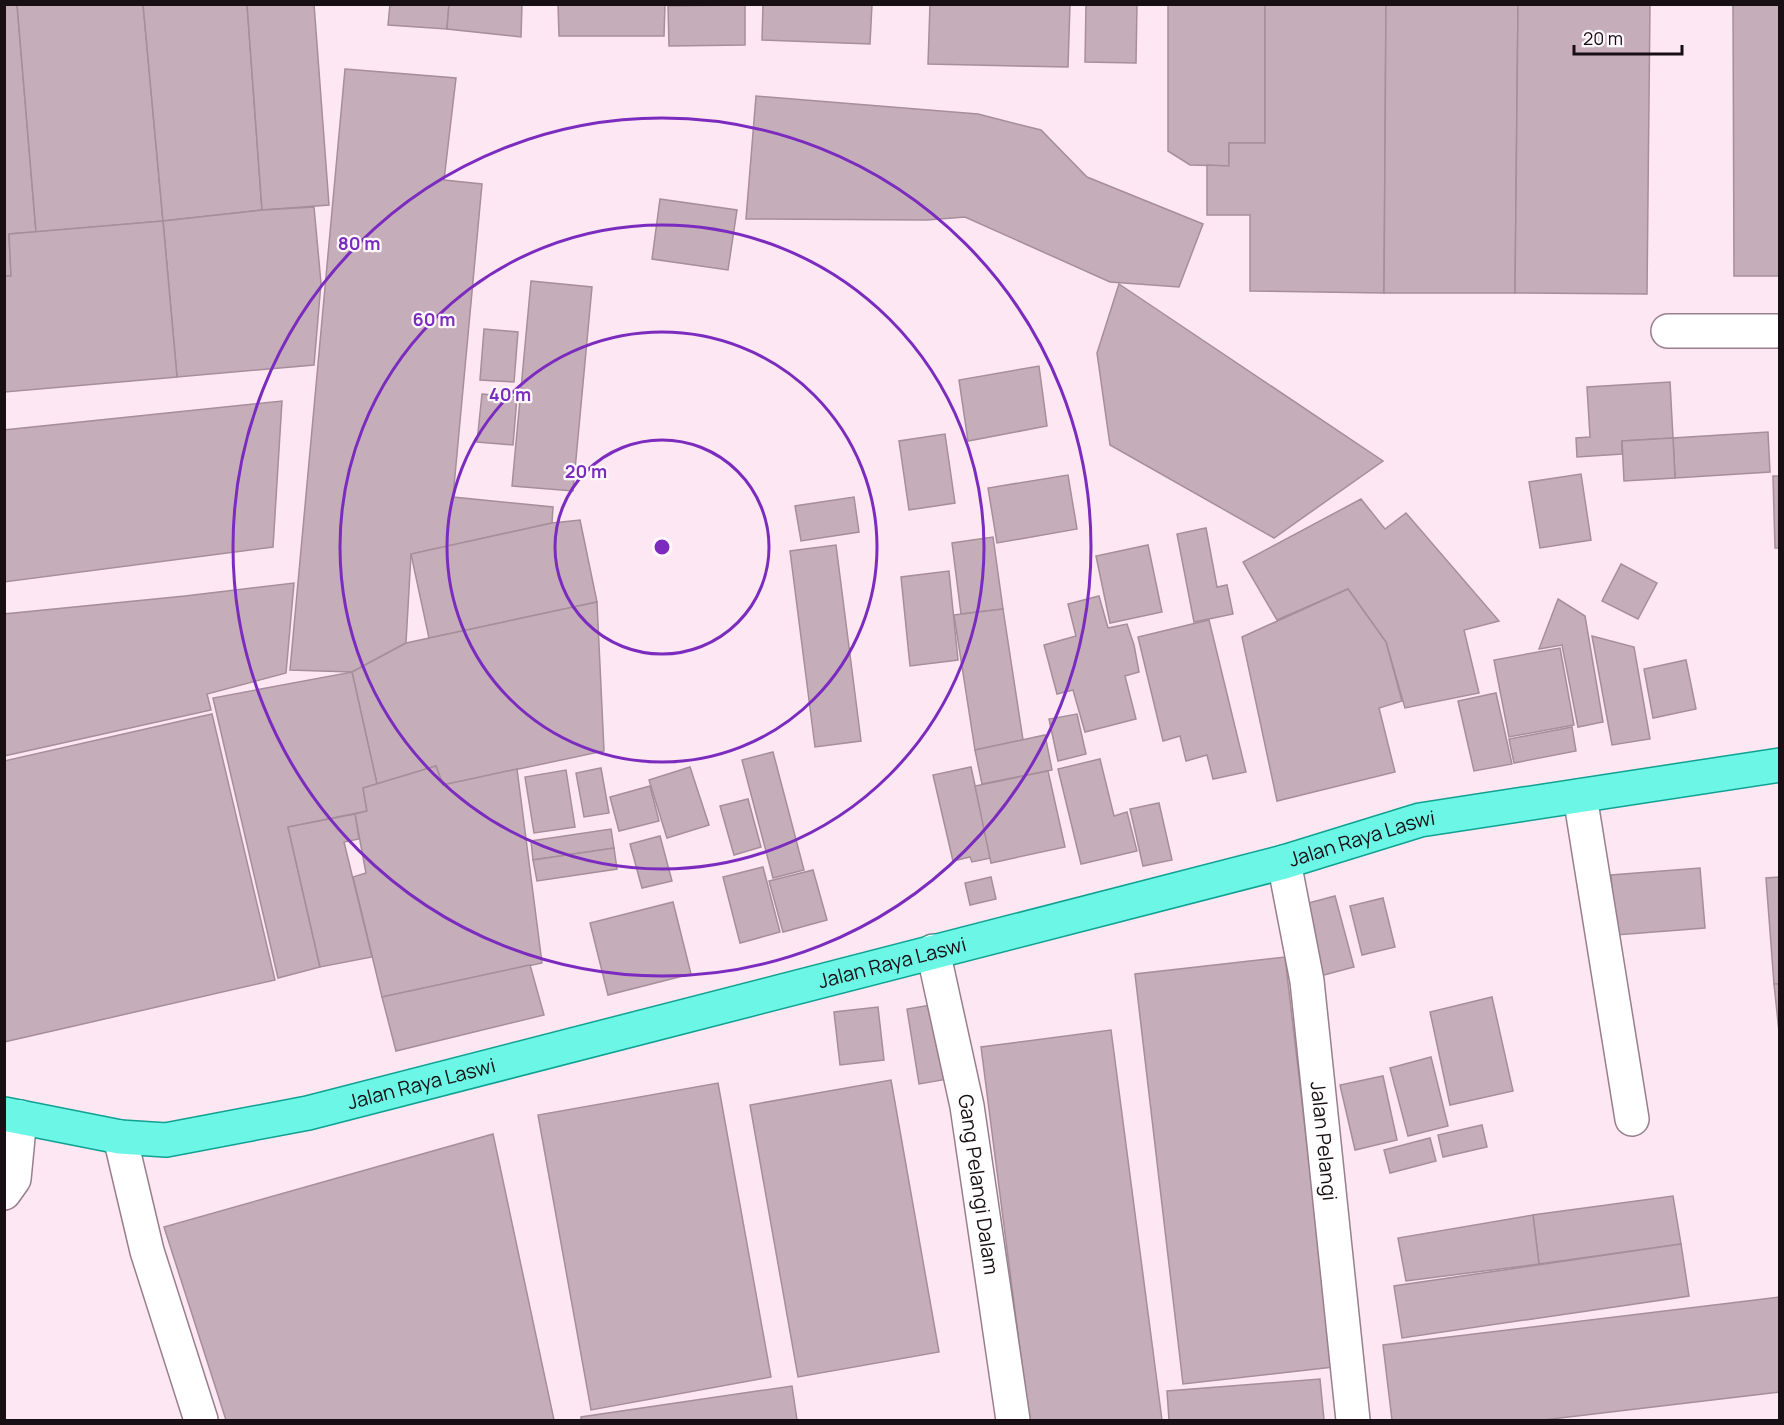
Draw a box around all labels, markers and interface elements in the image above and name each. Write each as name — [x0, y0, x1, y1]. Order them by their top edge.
scale bar — [1574, 18, 1682, 56]
text: 20 m — [1583, 26, 1623, 50]
text: 80 m — [338, 231, 380, 255]
text: 60 m — [413, 307, 455, 331]
text: 40 m — [489, 382, 531, 406]
text: 20 m — [565, 459, 607, 483]
centre of rings — [652, 537, 672, 557]
street label: Jalan Raya Laswi — [1285, 804, 1437, 873]
street label: Jalan Raya Laswi — [815, 930, 969, 994]
street label: Jalan Raya Laswi — [344, 1051, 498, 1115]
street label: Jalan Pelangi — [1305, 1080, 1344, 1202]
street label: Gang Pelangi Dalam — [952, 1091, 1006, 1277]

